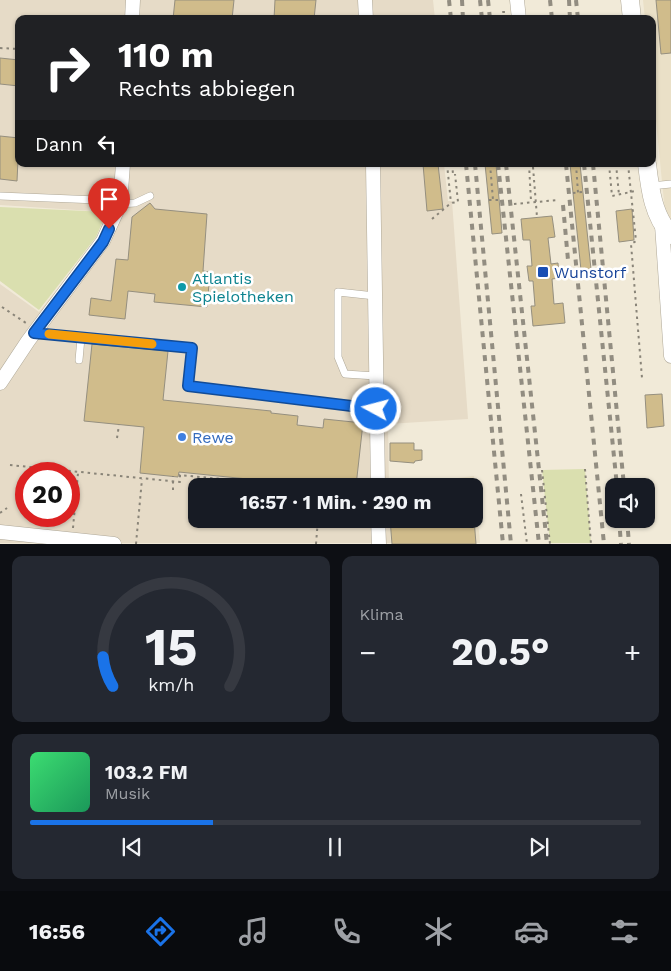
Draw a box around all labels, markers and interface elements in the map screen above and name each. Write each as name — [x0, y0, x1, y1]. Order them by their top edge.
text: 110 m — [118, 34, 214, 76]
icon: right — [35, 35, 100, 100]
text: Rechts abbiegen — [118, 76, 296, 101]
icon: left — [93, 130, 121, 158]
text: Dann — [35, 133, 83, 156]
pin — [88, 178, 130, 229]
icon: arrive — [95, 185, 123, 213]
place label: Wunstorf — [554, 263, 627, 282]
marker: Wunstorf — [536, 265, 550, 279]
place label: Atlantis Spielotheken — [192, 269, 294, 306]
marker: Atlantis Spielotheken — [176, 281, 188, 293]
position arrow — [349, 382, 401, 434]
place label: Rewe — [192, 428, 234, 447]
marker: Rewe — [176, 431, 188, 443]
speed limit sign: 20 — [15, 462, 80, 527]
map controls — [605, 478, 655, 528]
button: sound — [605, 478, 655, 528]
text: 16:57 · 1 Min. · 290 m — [240, 491, 431, 514]
text: Klima — [360, 605, 403, 624]
text: 15 — [144, 617, 197, 678]
text: 20.5° — [451, 630, 550, 674]
text: − — [360, 636, 376, 669]
text: + — [624, 636, 641, 669]
text: km/h — [148, 674, 194, 695]
text: 103.2 FM — [105, 761, 188, 784]
text: Musik — [105, 784, 150, 803]
icon: previous — [118, 833, 146, 861]
icon: pause — [321, 833, 349, 861]
icon: next — [525, 833, 553, 861]
icon: directions — [143, 914, 178, 949]
icon: music — [236, 914, 271, 949]
icon: phone — [329, 914, 364, 949]
icon: climate — [421, 914, 456, 949]
icon: car — [514, 914, 549, 949]
icon: filters — [607, 914, 642, 949]
text: 16:56 — [29, 919, 85, 944]

